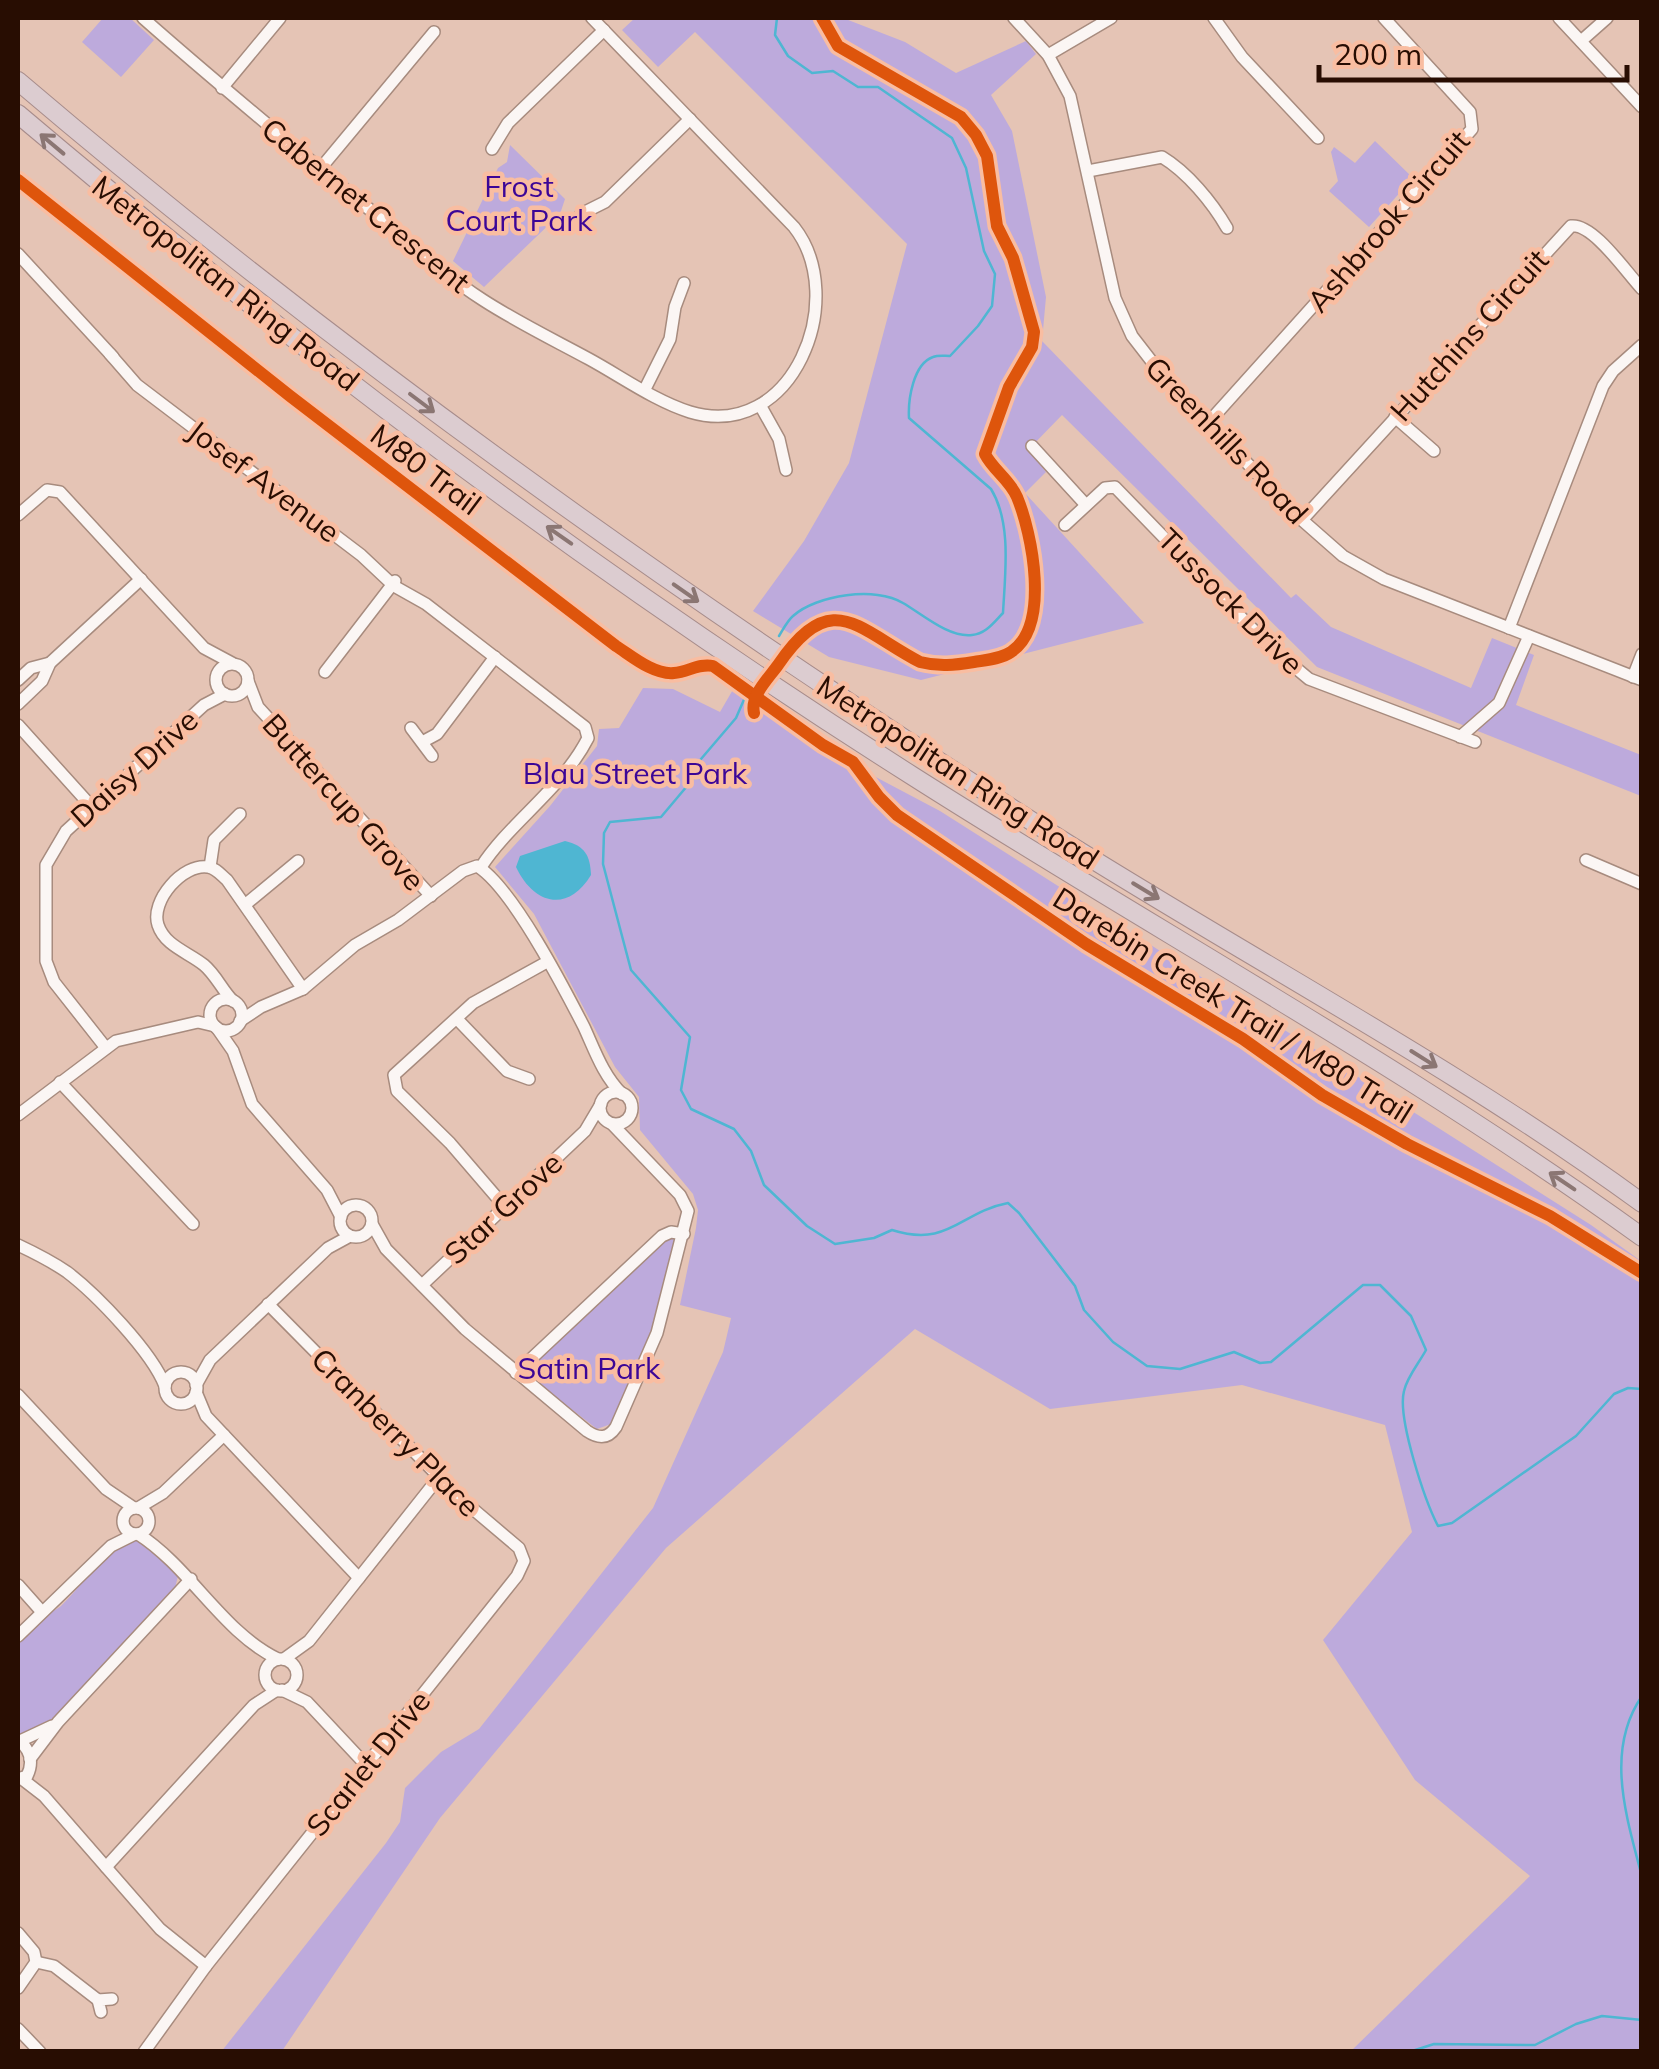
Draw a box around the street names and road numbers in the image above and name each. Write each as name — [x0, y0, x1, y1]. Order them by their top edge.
street label: Cabernet Crescent — [254, 109, 478, 301]
street label: Ashbrook Circuit — [1299, 122, 1477, 320]
street label: Metropolitan Ring Road — [85, 167, 367, 399]
street label: Hutchins Circuit — [1382, 241, 1556, 429]
street label: Greenhills Road — [1138, 348, 1316, 532]
street label: Josef Avenue — [180, 411, 348, 551]
street label: M80 Trail — [363, 415, 489, 523]
street label: Tussock Drive — [1150, 520, 1312, 682]
street label: Metropolitan Ring Road — [810, 667, 1106, 877]
street label: Daisy Drive — [62, 701, 206, 835]
street label: Buttercup Grove — [255, 706, 433, 898]
street label: Darebin Creek Trail / M80 Trail — [1046, 878, 1420, 1132]
street label: Star Grove — [436, 1144, 570, 1272]
street label: Cranberry Place — [304, 1340, 488, 1524]
street label: Scarlet Drive — [298, 1682, 438, 1844]

